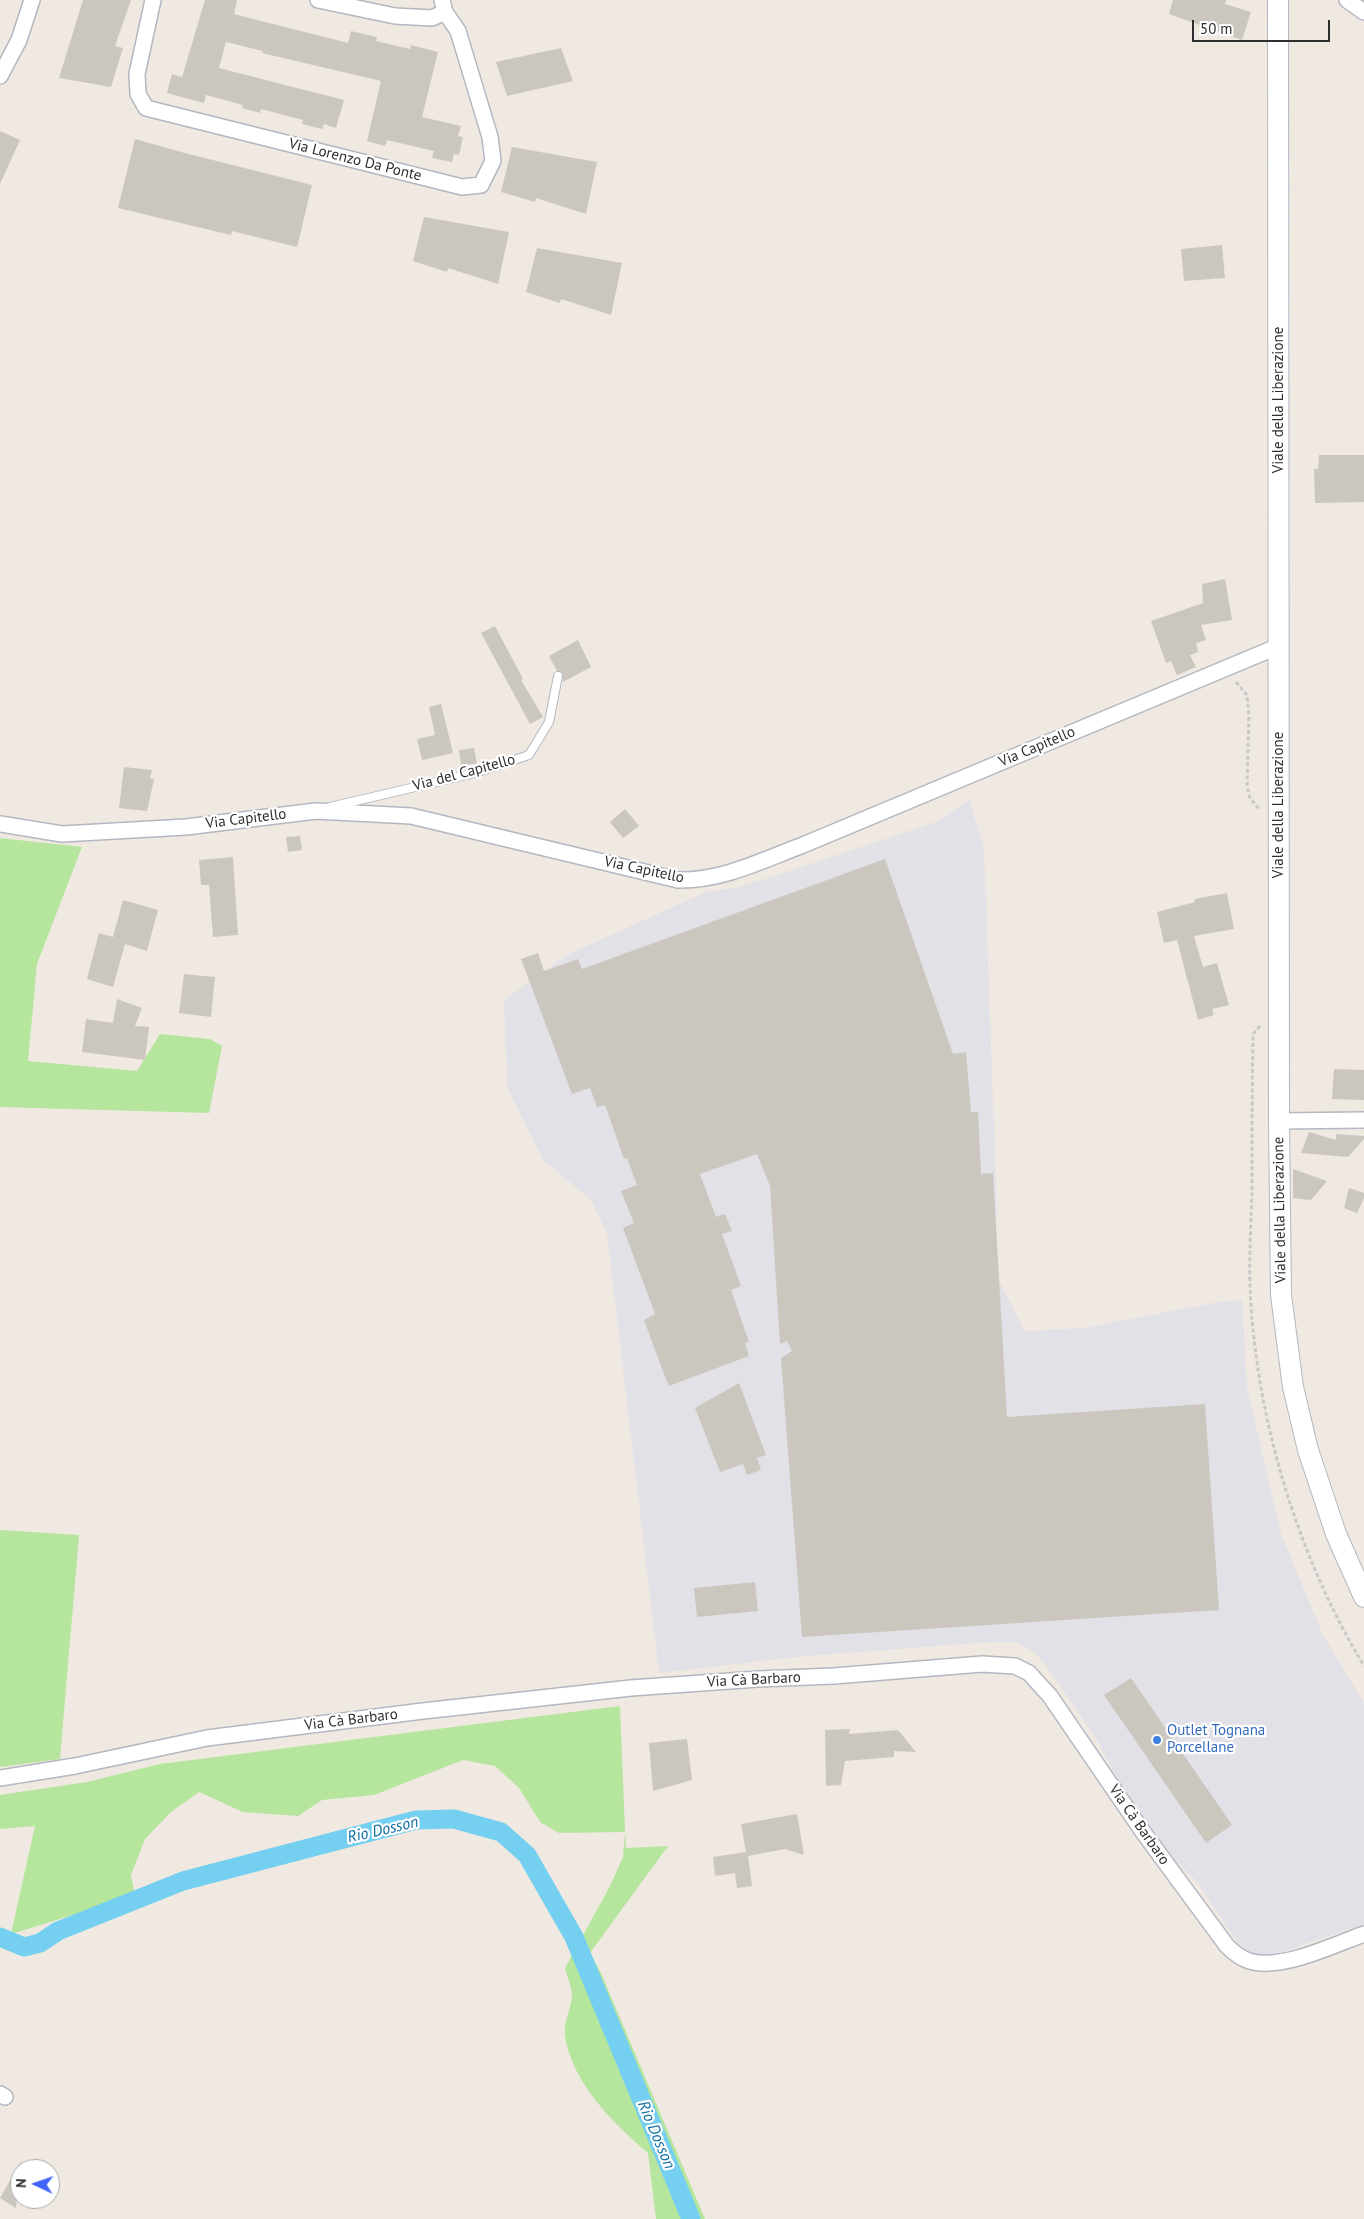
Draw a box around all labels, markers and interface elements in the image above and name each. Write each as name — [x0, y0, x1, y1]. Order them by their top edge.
scale bar — [1194, 10, 1332, 42]
text: 50 m — [1200, 19, 1233, 38]
street label: Via Lorenzo Da Ponte — [287, 135, 423, 185]
street label: Viale della Liberazione — [1270, 327, 1288, 473]
street label: Via Capitello — [996, 723, 1078, 771]
street label: Viale della Liberazione — [1270, 732, 1288, 878]
street label: Via del Capitello — [411, 751, 517, 795]
street label: Via Capitello — [205, 805, 287, 833]
street label: Via Capitello — [602, 853, 686, 887]
street label: Viale della Liberazione — [1270, 1137, 1290, 1283]
street label: Via Cà Barbaro — [707, 1669, 801, 1691]
street label: Via Cà Barbaro — [303, 1705, 399, 1735]
place label: Outlet Tognana Porcellane — [1167, 1722, 1265, 1757]
marker: Outlet Tognana Porcellane — [1151, 1734, 1163, 1746]
street label: Via Cà Barbaro — [1105, 1781, 1173, 1869]
water label: Rio Dosson — [346, 1813, 420, 1847]
water label: Rio Dosson — [633, 2098, 679, 2172]
north arrow — [10, 2159, 60, 2209]
text: N — [12, 2178, 30, 2188]

